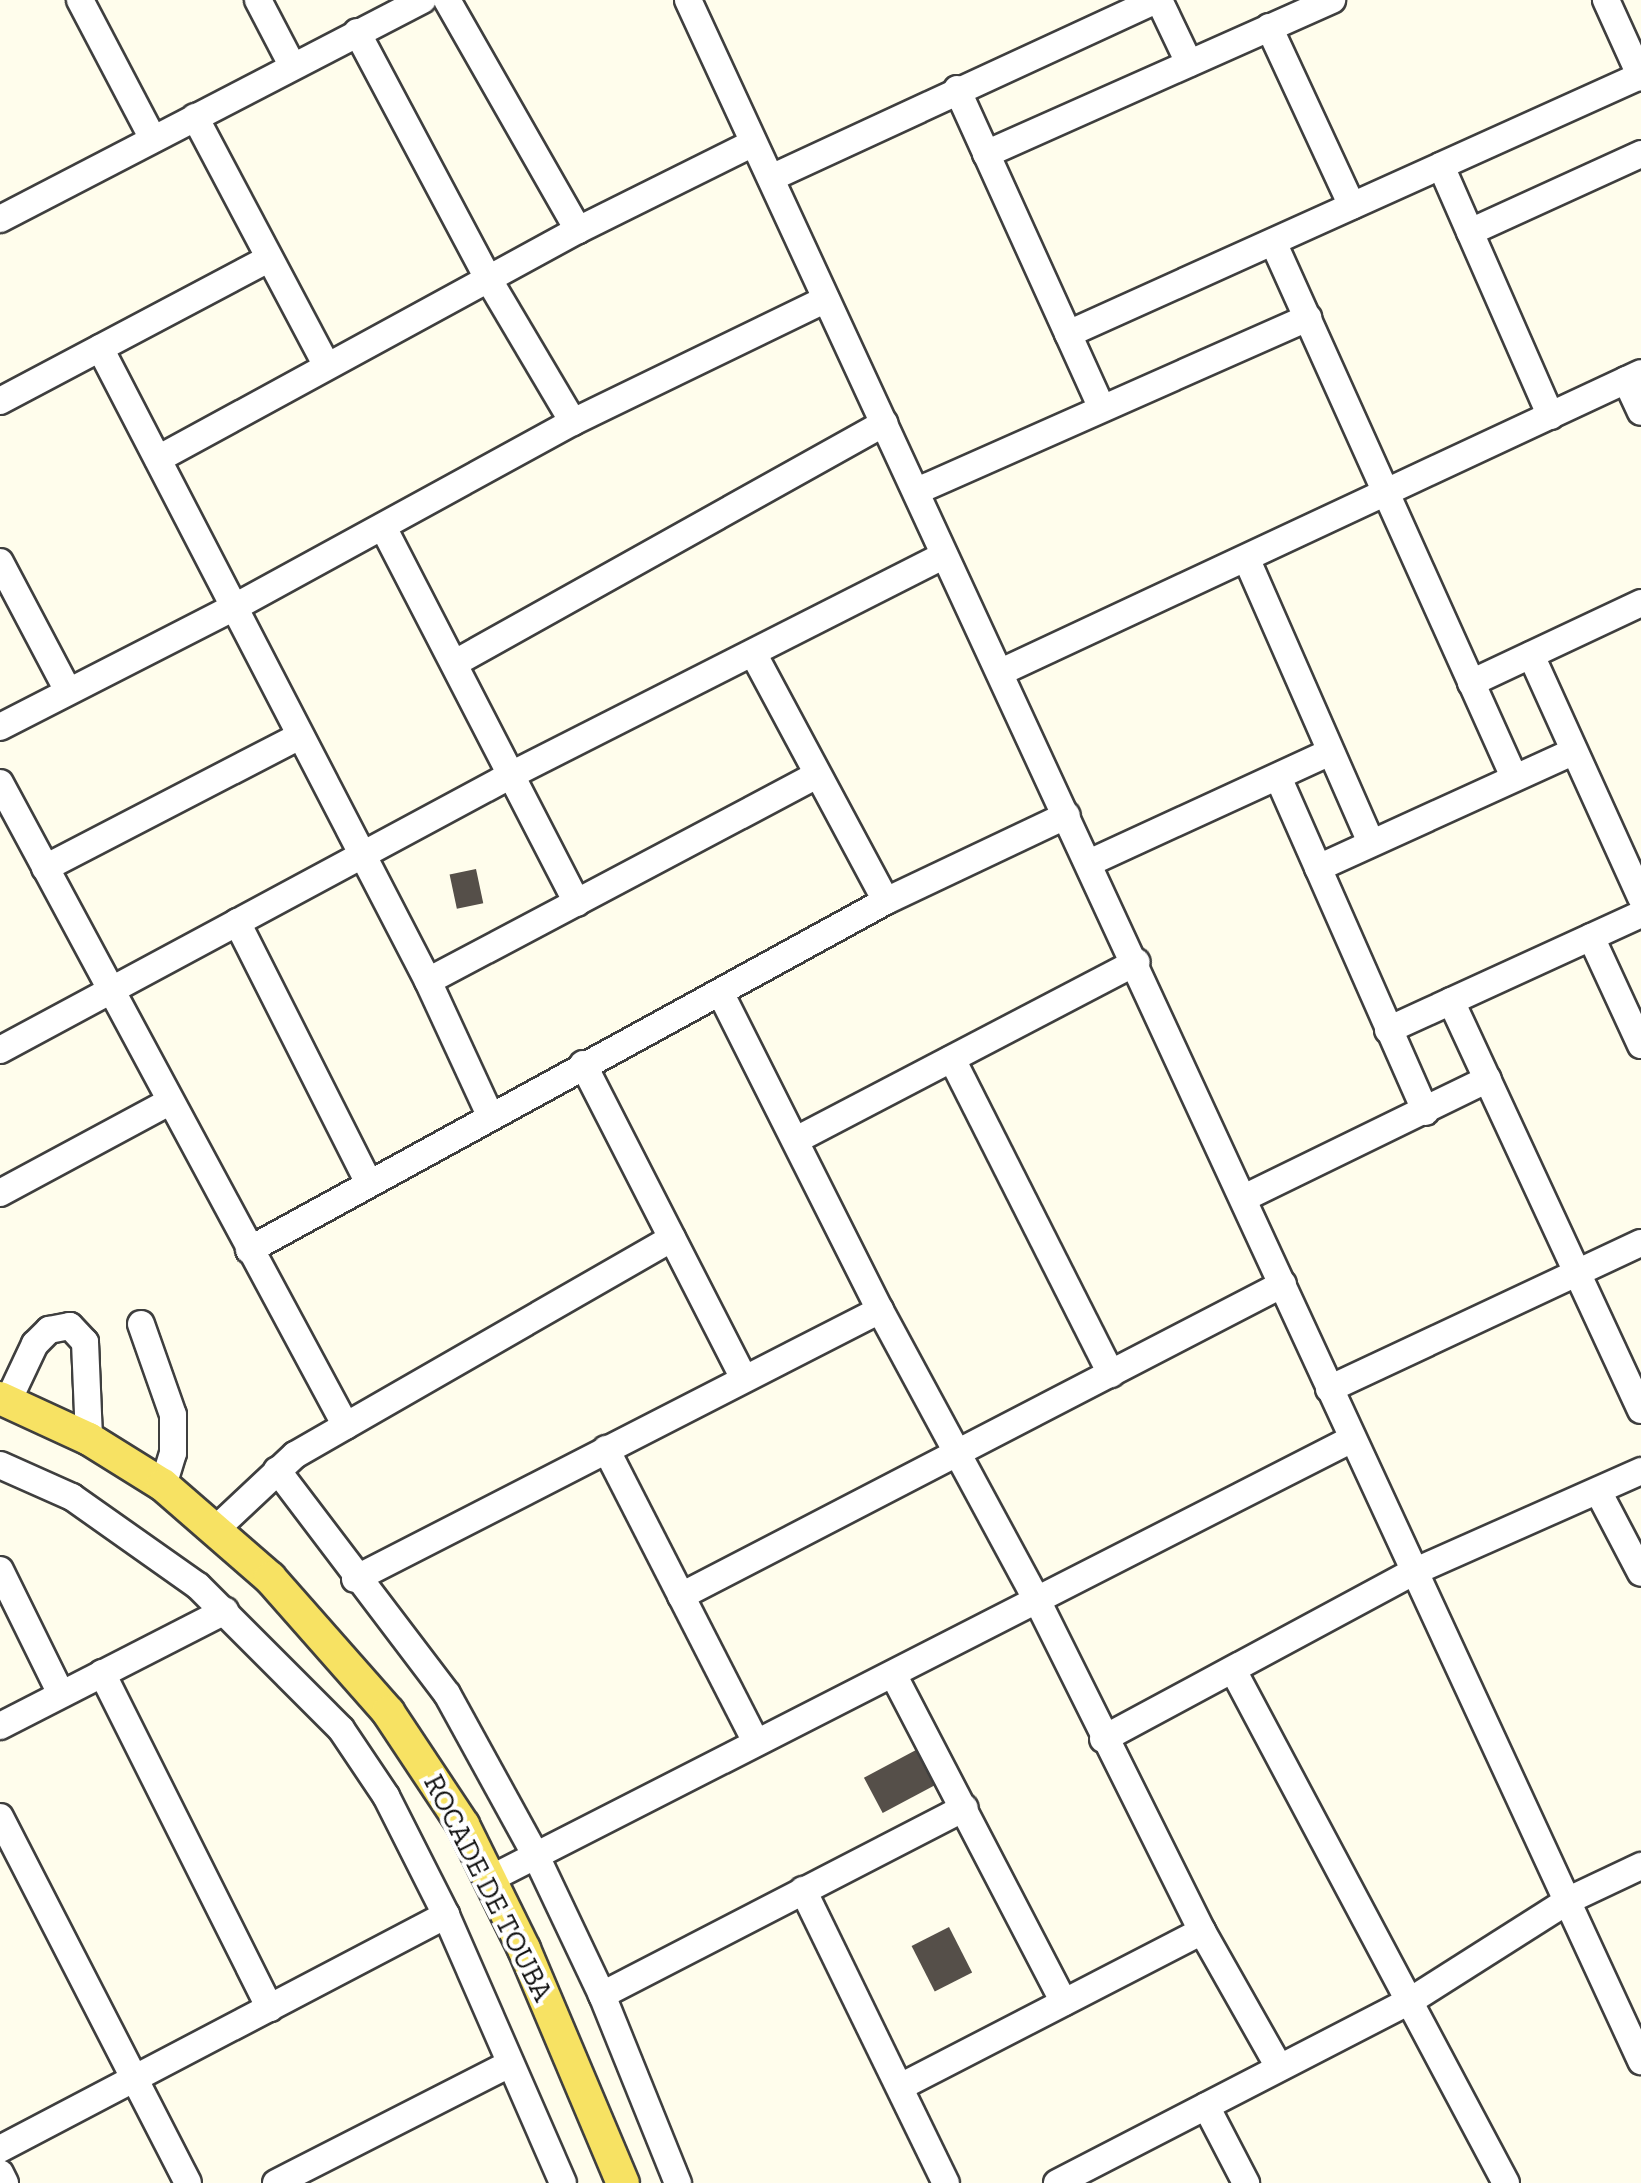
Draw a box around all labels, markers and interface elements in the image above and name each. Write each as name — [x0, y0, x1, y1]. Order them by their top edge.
street label: ROCADE DE TOUBA — [416, 1769, 560, 2007]

